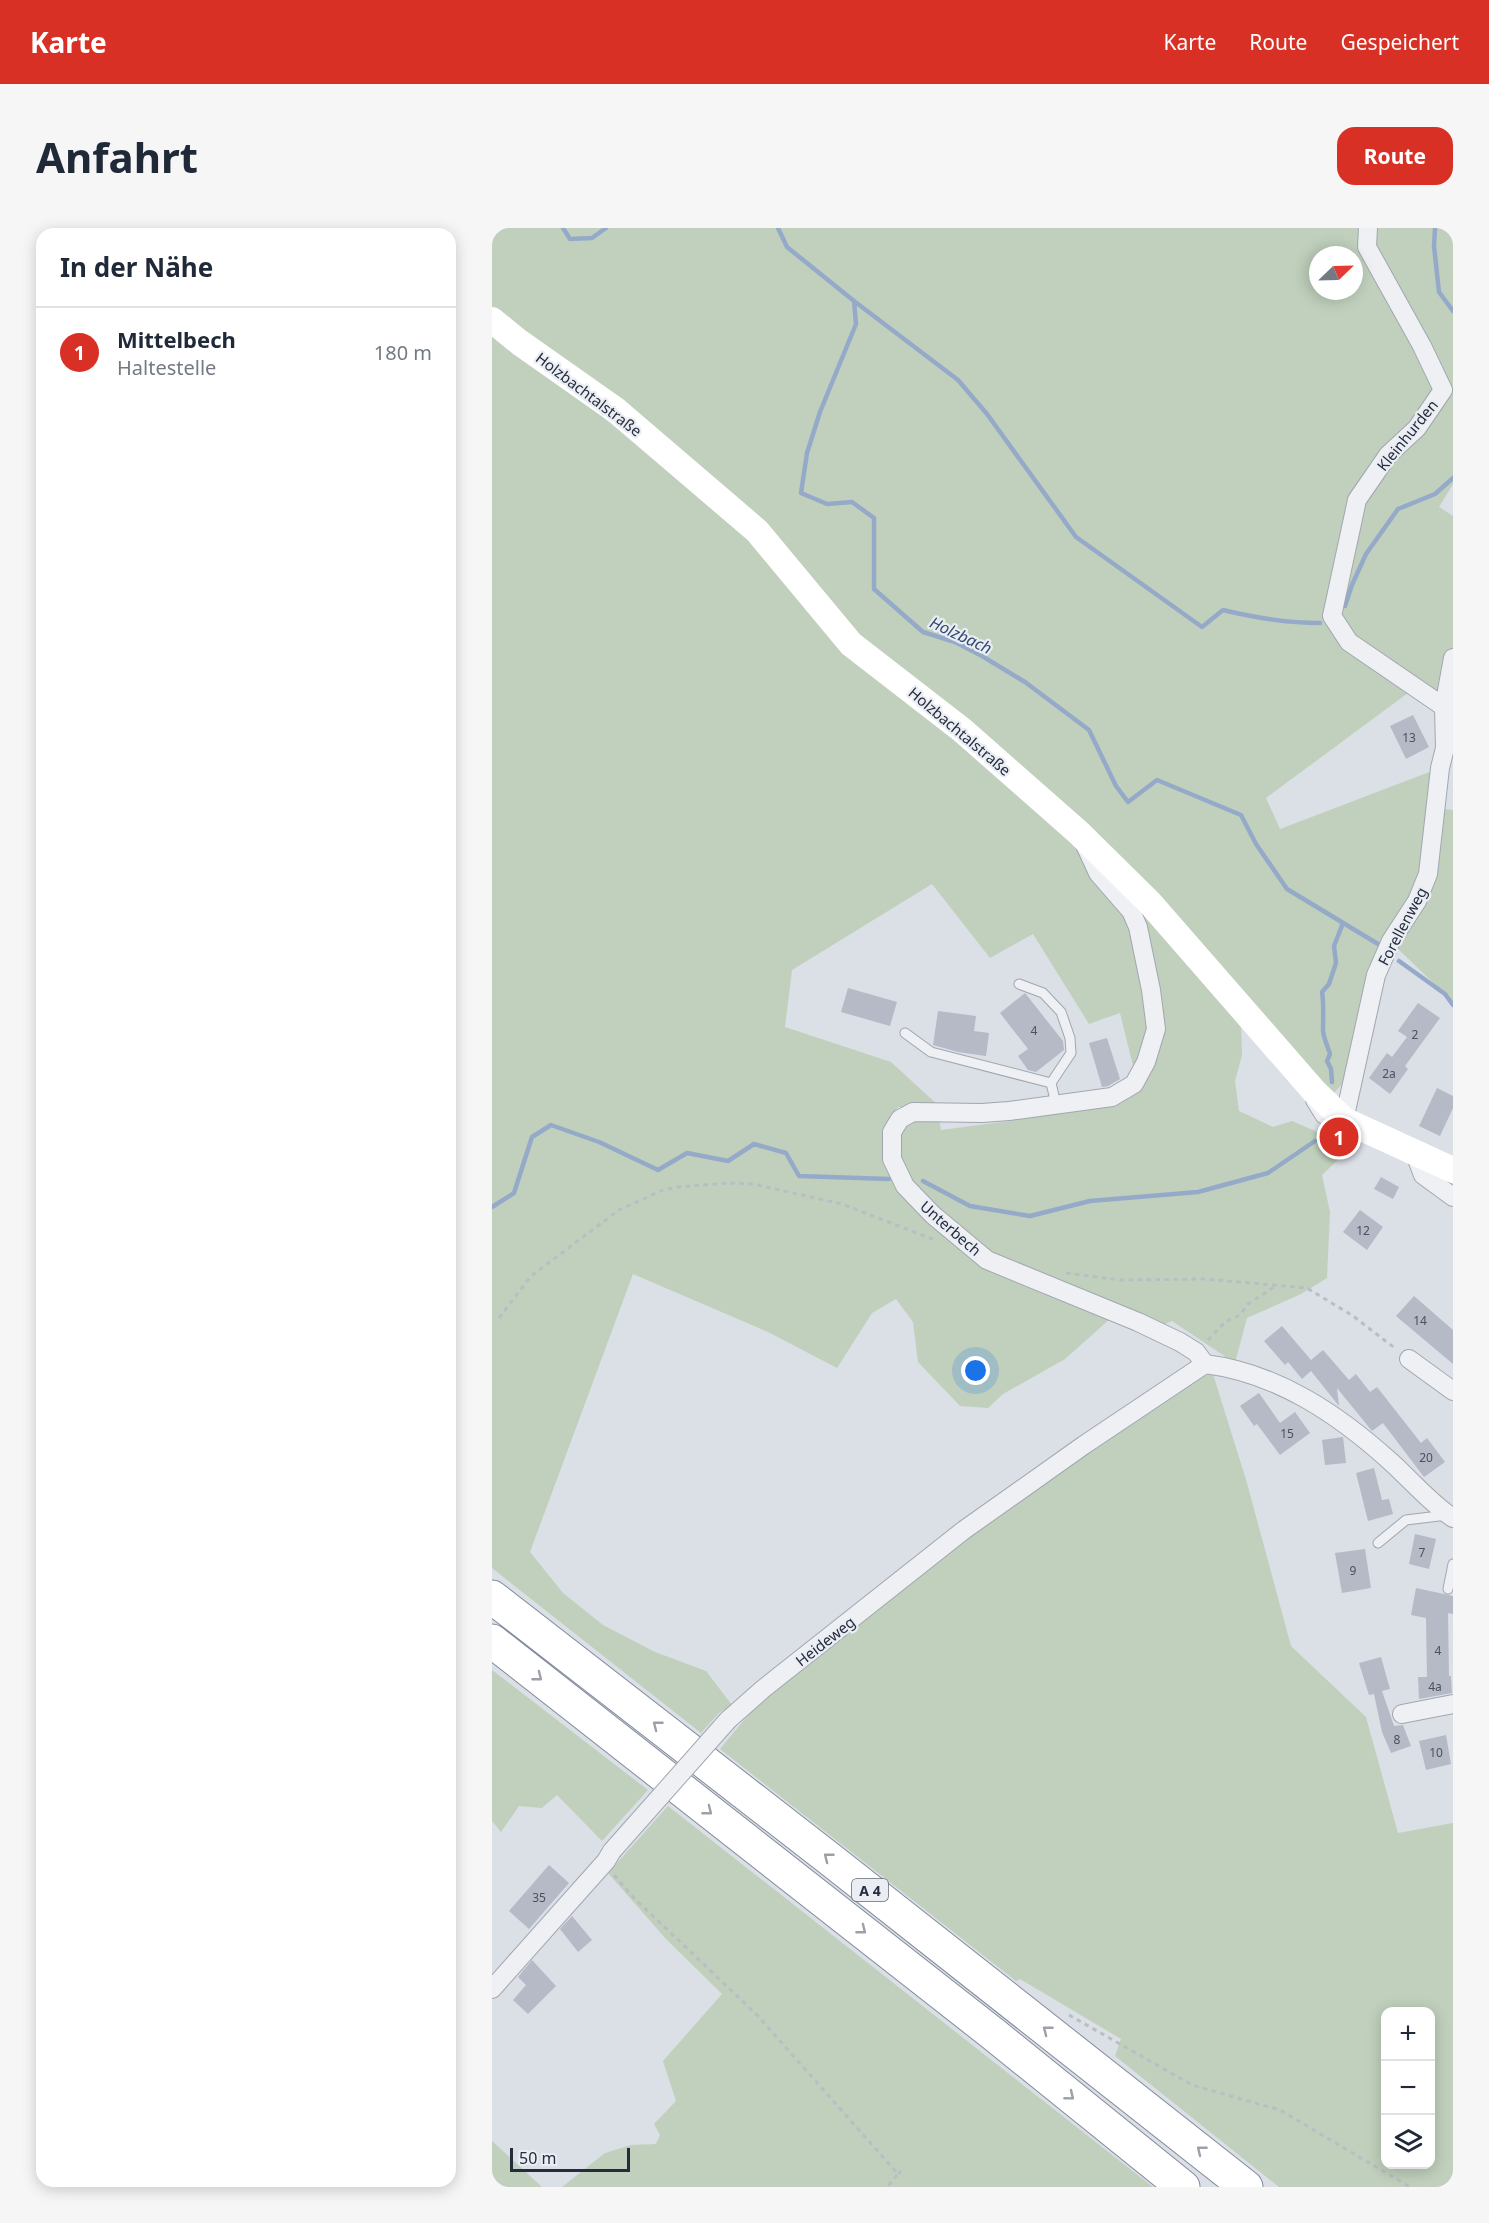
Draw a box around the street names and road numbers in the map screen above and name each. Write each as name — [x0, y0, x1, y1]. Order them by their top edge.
street label: Holzbachtalstraße — [532, 348, 646, 440]
street label: Kleinhurden — [1372, 395, 1442, 475]
street label: Holzbachtalstraße — [905, 682, 1015, 780]
street label: Forellenweg — [1373, 883, 1431, 969]
street label: Unterbech — [916, 1196, 986, 1260]
street label: Heideweg — [791, 1611, 859, 1671]
road number: A 4 — [852, 1879, 888, 1901]

